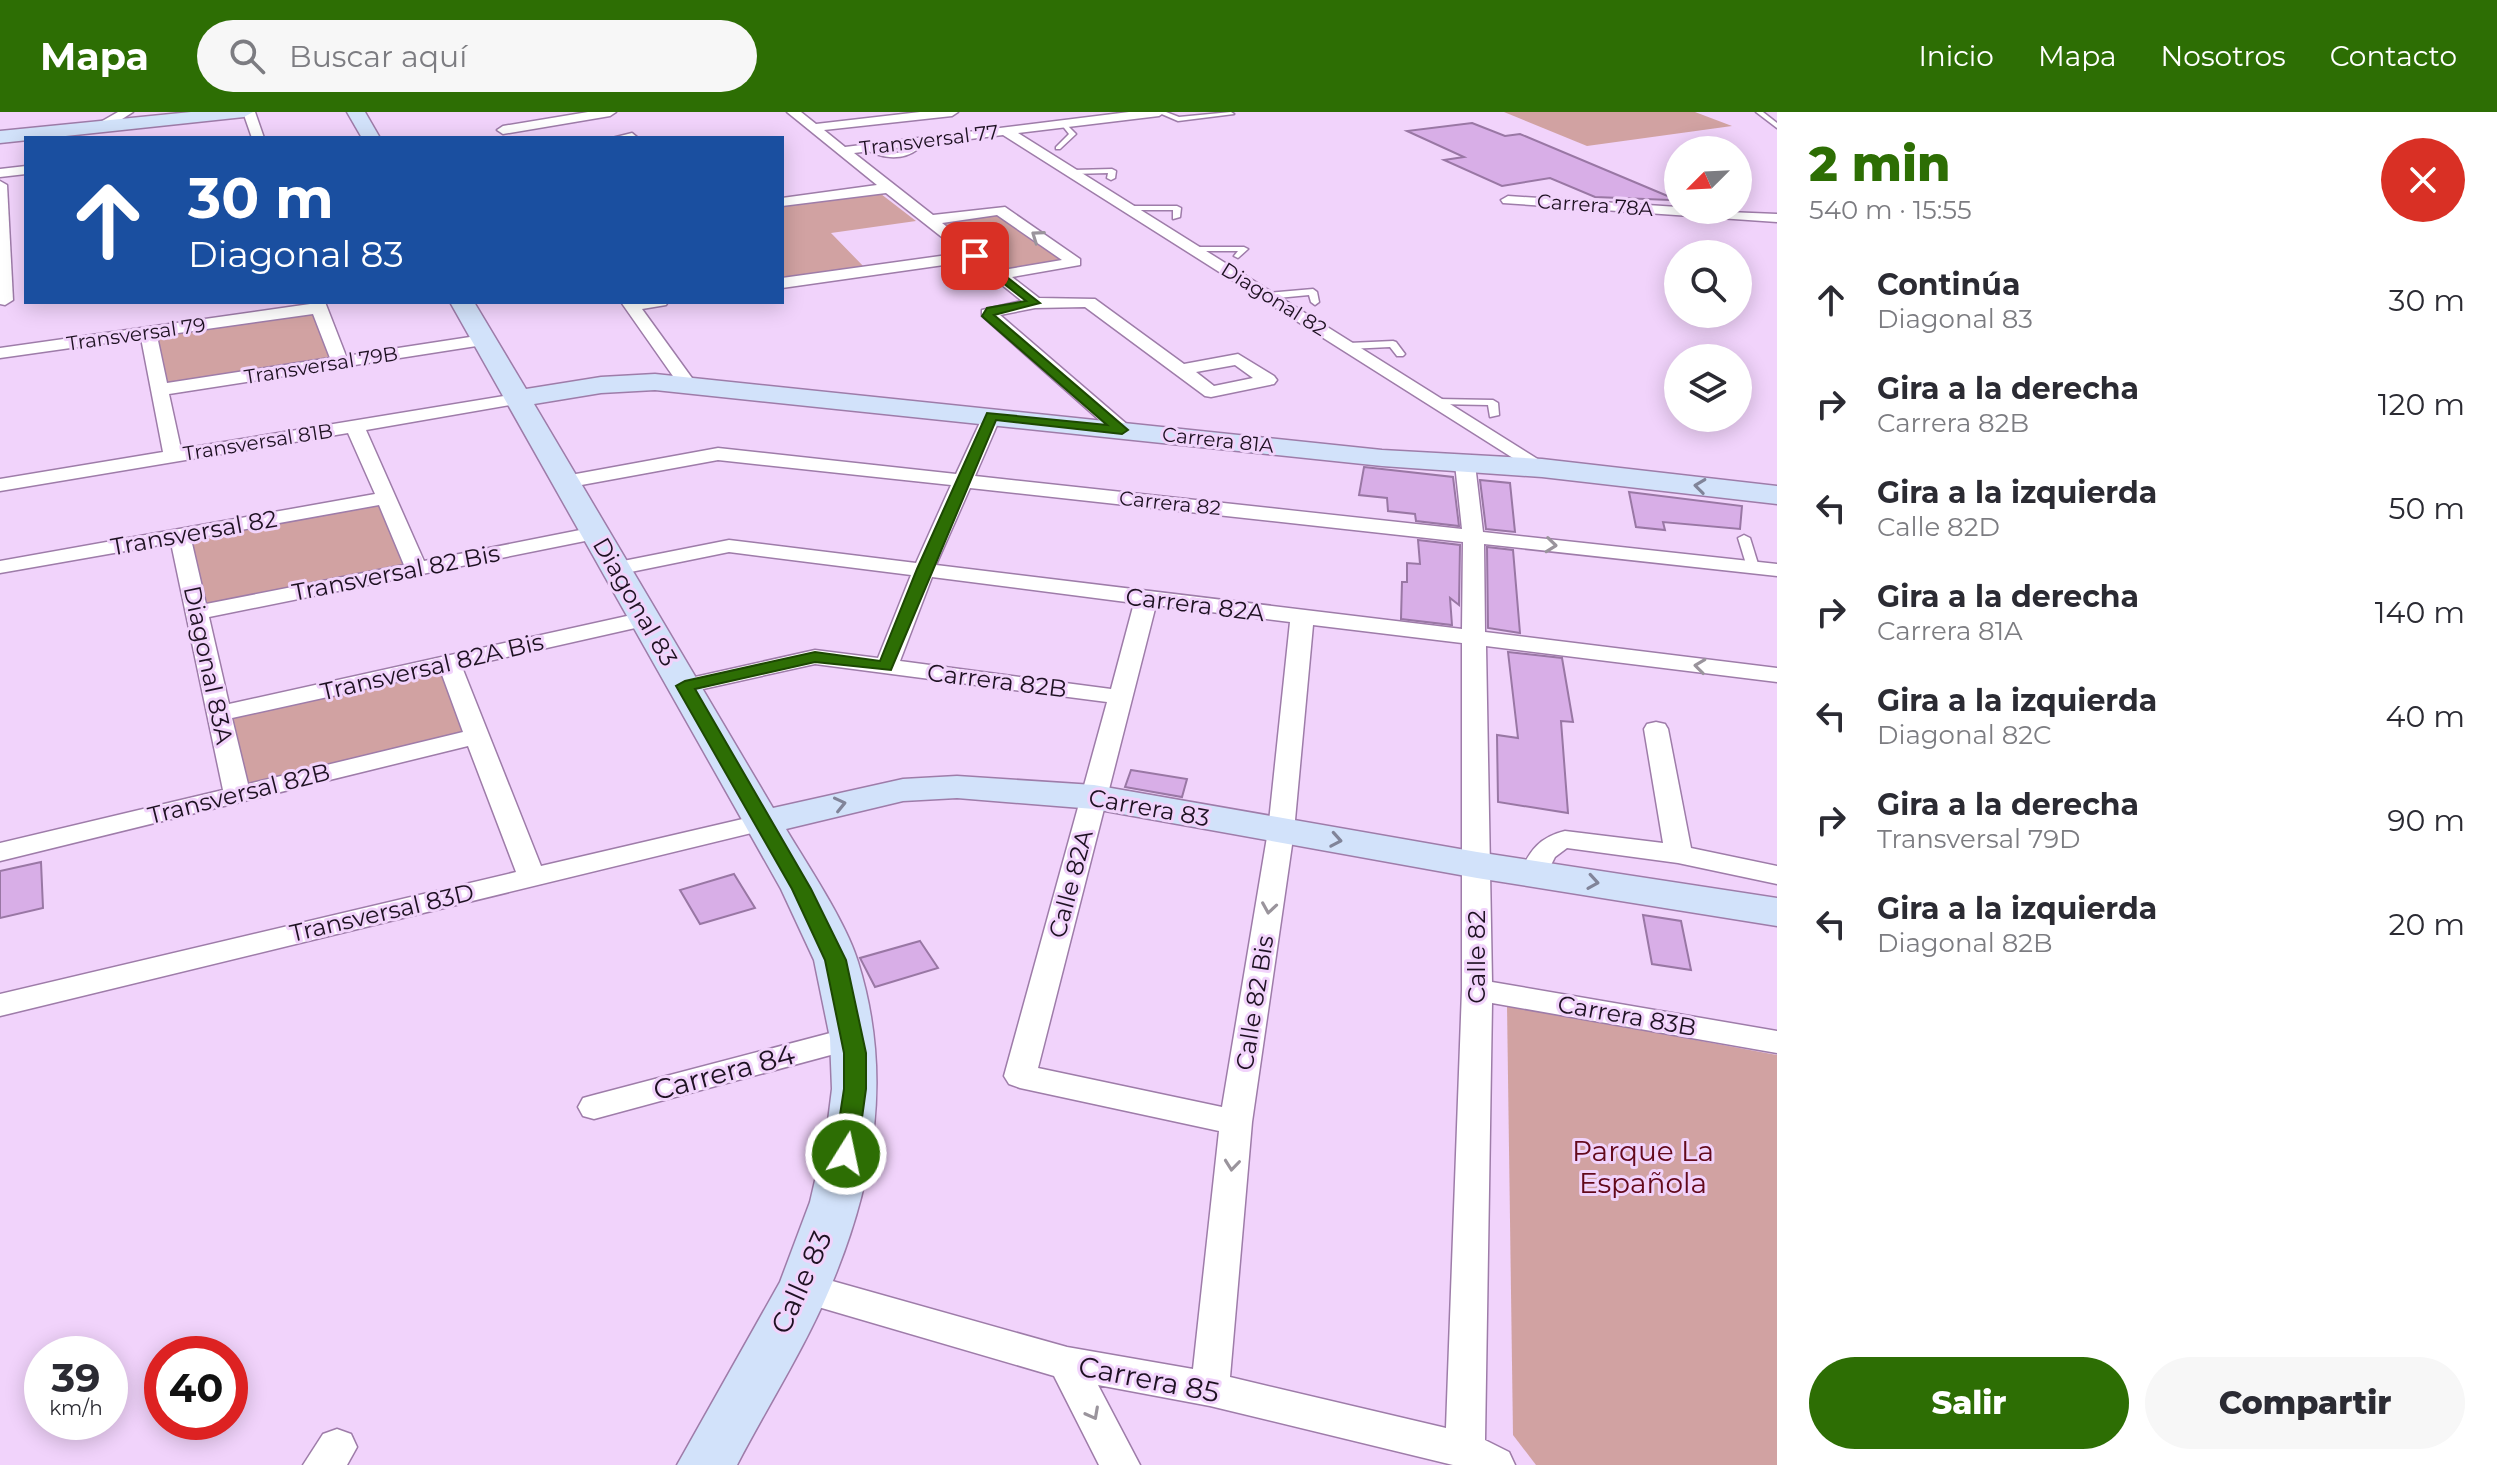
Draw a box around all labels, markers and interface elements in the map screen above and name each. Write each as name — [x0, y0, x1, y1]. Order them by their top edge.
search box — [197, 20, 757, 92]
text: Mapa — [40, 33, 149, 80]
icon: search — [225, 34, 269, 78]
text: Buscar aquí — [289, 38, 467, 75]
text: Inicio — [1918, 39, 1994, 73]
text: Mapa — [2038, 39, 2117, 73]
text: Nosotros — [2161, 39, 2286, 73]
text: Contacto — [2330, 39, 2457, 73]
street label: Transversal 77 — [858, 120, 1000, 160]
text: 2 min — [1809, 135, 1950, 193]
north arrow — [1664, 136, 1752, 224]
map controls — [1664, 136, 1752, 432]
button: close — [2381, 138, 2465, 222]
text: 30 m — [188, 164, 334, 232]
icon: ahead — [56, 168, 160, 272]
street label: Carrera 78A — [1536, 189, 1654, 221]
text: 540 m · 15:55 — [1809, 194, 1972, 226]
pin — [941, 222, 1009, 290]
one-way arrow — [1032, 231, 1046, 246]
text: Diagonal 83 — [188, 232, 404, 276]
icon: arrive — [953, 234, 997, 278]
button: search — [1664, 240, 1752, 328]
street label: Diagonal 82 — [1217, 257, 1331, 341]
text: Continúa — [1877, 266, 2020, 303]
icon: ahead — [1809, 278, 1853, 322]
text: 30 m — [2389, 282, 2465, 319]
text: Diagonal 83 — [1877, 303, 2033, 335]
street label: Transversal 79 — [65, 312, 207, 356]
street label: Transversal 79B — [243, 341, 399, 389]
button: layers — [1664, 344, 1752, 432]
text: Gira a la derecha — [1877, 370, 2139, 407]
icon: right — [1809, 382, 1853, 426]
text: 120 m — [2378, 386, 2465, 423]
text: Carrera 82B — [1877, 407, 2029, 439]
street label: Transversal 81B — [181, 418, 335, 466]
street label: Carrera 81A — [1161, 422, 1276, 458]
text: Gira a la izquierda — [1877, 474, 2157, 511]
one-way arrow — [1693, 477, 1706, 494]
street label: Carrera 82 — [1118, 486, 1222, 520]
icon: left — [1809, 486, 1853, 530]
text: 50 m — [2388, 490, 2465, 527]
street label: Transversal 82 — [109, 504, 279, 561]
text: Calle 82D — [1877, 511, 2000, 543]
street label: Diagonal 83 — [587, 532, 684, 671]
one-way arrow — [1544, 536, 1557, 553]
street label: Transversal 82 Bis — [290, 538, 502, 607]
text: Gira a la derecha — [1877, 578, 2139, 615]
street label: Carrera 82A — [1124, 582, 1267, 627]
street label: Diagonal 83A — [178, 583, 240, 748]
icon: right — [1809, 590, 1853, 634]
text: 140 m — [2375, 594, 2465, 631]
text: Carrera 81A — [1877, 615, 2023, 647]
street label: Transversal 82A Bis — [318, 627, 546, 706]
one-way arrow — [1693, 657, 1706, 674]
street label: Carrera 82B — [926, 658, 1069, 703]
text: Gira a la izquierda — [1877, 682, 2157, 719]
icon: left — [1809, 694, 1853, 738]
text: 40 m — [2386, 698, 2465, 735]
text: Diagonal 82C — [1877, 719, 2051, 751]
street label: Transversal 82B — [145, 757, 333, 830]
street label: Carrera 83 — [1086, 783, 1212, 832]
text: Gira a la derecha — [1877, 786, 2139, 823]
one-way arrow — [833, 796, 846, 813]
icon: right — [1809, 798, 1853, 842]
text: 90 m — [2387, 802, 2465, 839]
text: Transversal 79D — [1877, 823, 2081, 855]
street label: Calle 82A — [1042, 826, 1099, 941]
one-way arrow — [1329, 831, 1343, 848]
one-way arrow — [1586, 873, 1599, 890]
street label: Transversal 83D — [287, 877, 477, 948]
text: Gira a la izquierda — [1877, 890, 2157, 927]
one-way arrow — [1262, 901, 1279, 915]
icon: left — [1809, 902, 1853, 946]
text: 20 m — [2388, 906, 2465, 943]
street label: Calle 82 — [1462, 910, 1491, 1004]
text: Diagonal 82B — [1877, 927, 2053, 959]
street label: Calle 82 Bis — [1230, 933, 1279, 1072]
street label: Carrera 83B — [1555, 989, 1699, 1042]
street label: Carrera 84 — [649, 1037, 799, 1107]
position arrow — [804, 1112, 888, 1196]
park label: Parque La Española — [1572, 1134, 1714, 1200]
one-way arrow — [1224, 1159, 1241, 1172]
street label: Calle 83 — [763, 1225, 839, 1339]
speed limit sign: 40 — [144, 1336, 248, 1440]
street label: Carrera 85 — [1076, 1349, 1222, 1409]
text: 39 — [51, 1353, 101, 1402]
button: Salir — [1809, 1357, 2129, 1449]
button: Compartir — [2145, 1357, 2465, 1449]
text: km/h — [49, 1396, 103, 1420]
one-way arrow — [1084, 1406, 1099, 1421]

